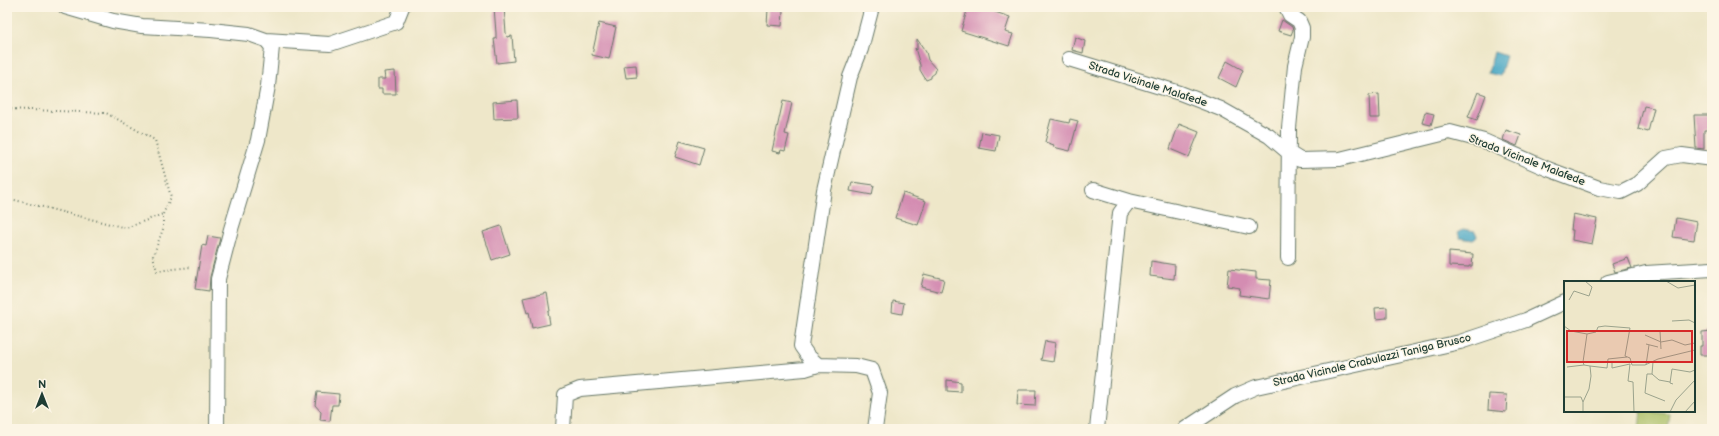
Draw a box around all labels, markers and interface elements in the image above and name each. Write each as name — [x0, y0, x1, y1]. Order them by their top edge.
street label: Strada Vicinale Malafede — [1087, 59, 1209, 109]
street label: Strada Vicinale Malafede — [1467, 132, 1588, 188]
inset map — [1564, 281, 1695, 412]
street label: Strada Vicinale Crabulazzi Taniga Brusco — [1272, 331, 1472, 389]
north arrow — [22, 374, 62, 414]
text: N — [38, 378, 46, 391]

